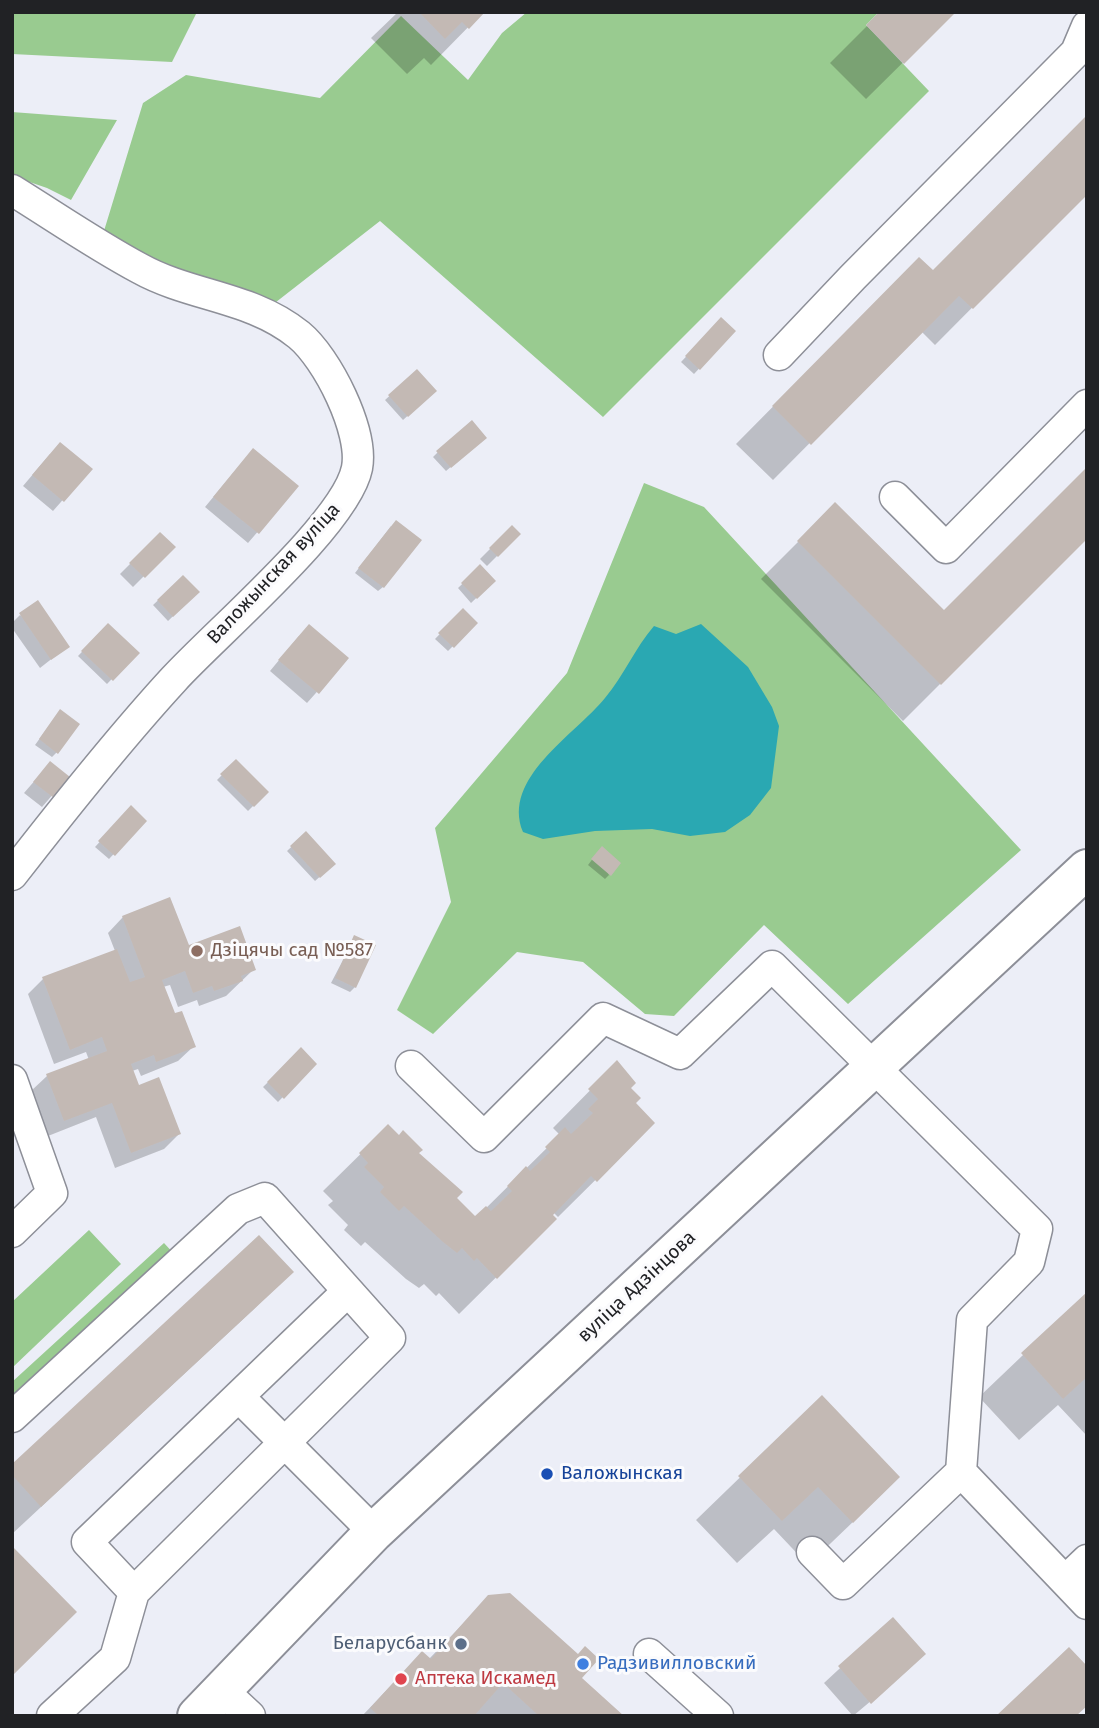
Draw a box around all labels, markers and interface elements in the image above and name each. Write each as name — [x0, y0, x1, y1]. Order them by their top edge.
street label: Валожынская вуліца — [203, 499, 345, 649]
place label: Дзіцячы сад №587 — [211, 940, 373, 962]
marker: Дзіцячы сад №587 — [189, 943, 205, 959]
street label: вуліца Адзінцова — [573, 1227, 701, 1347]
place label: Валожынская — [561, 1463, 683, 1485]
marker: Валожынская — [539, 1466, 555, 1482]
place label: Беларусбанк — [333, 1633, 447, 1655]
marker: Беларусбанк — [453, 1636, 469, 1652]
place label: Радзивилловский — [597, 1653, 756, 1675]
marker: Радзивилловский — [575, 1656, 591, 1672]
place label: Аптека Искамед — [415, 1668, 556, 1690]
marker: Аптека Искамед — [393, 1671, 409, 1687]

